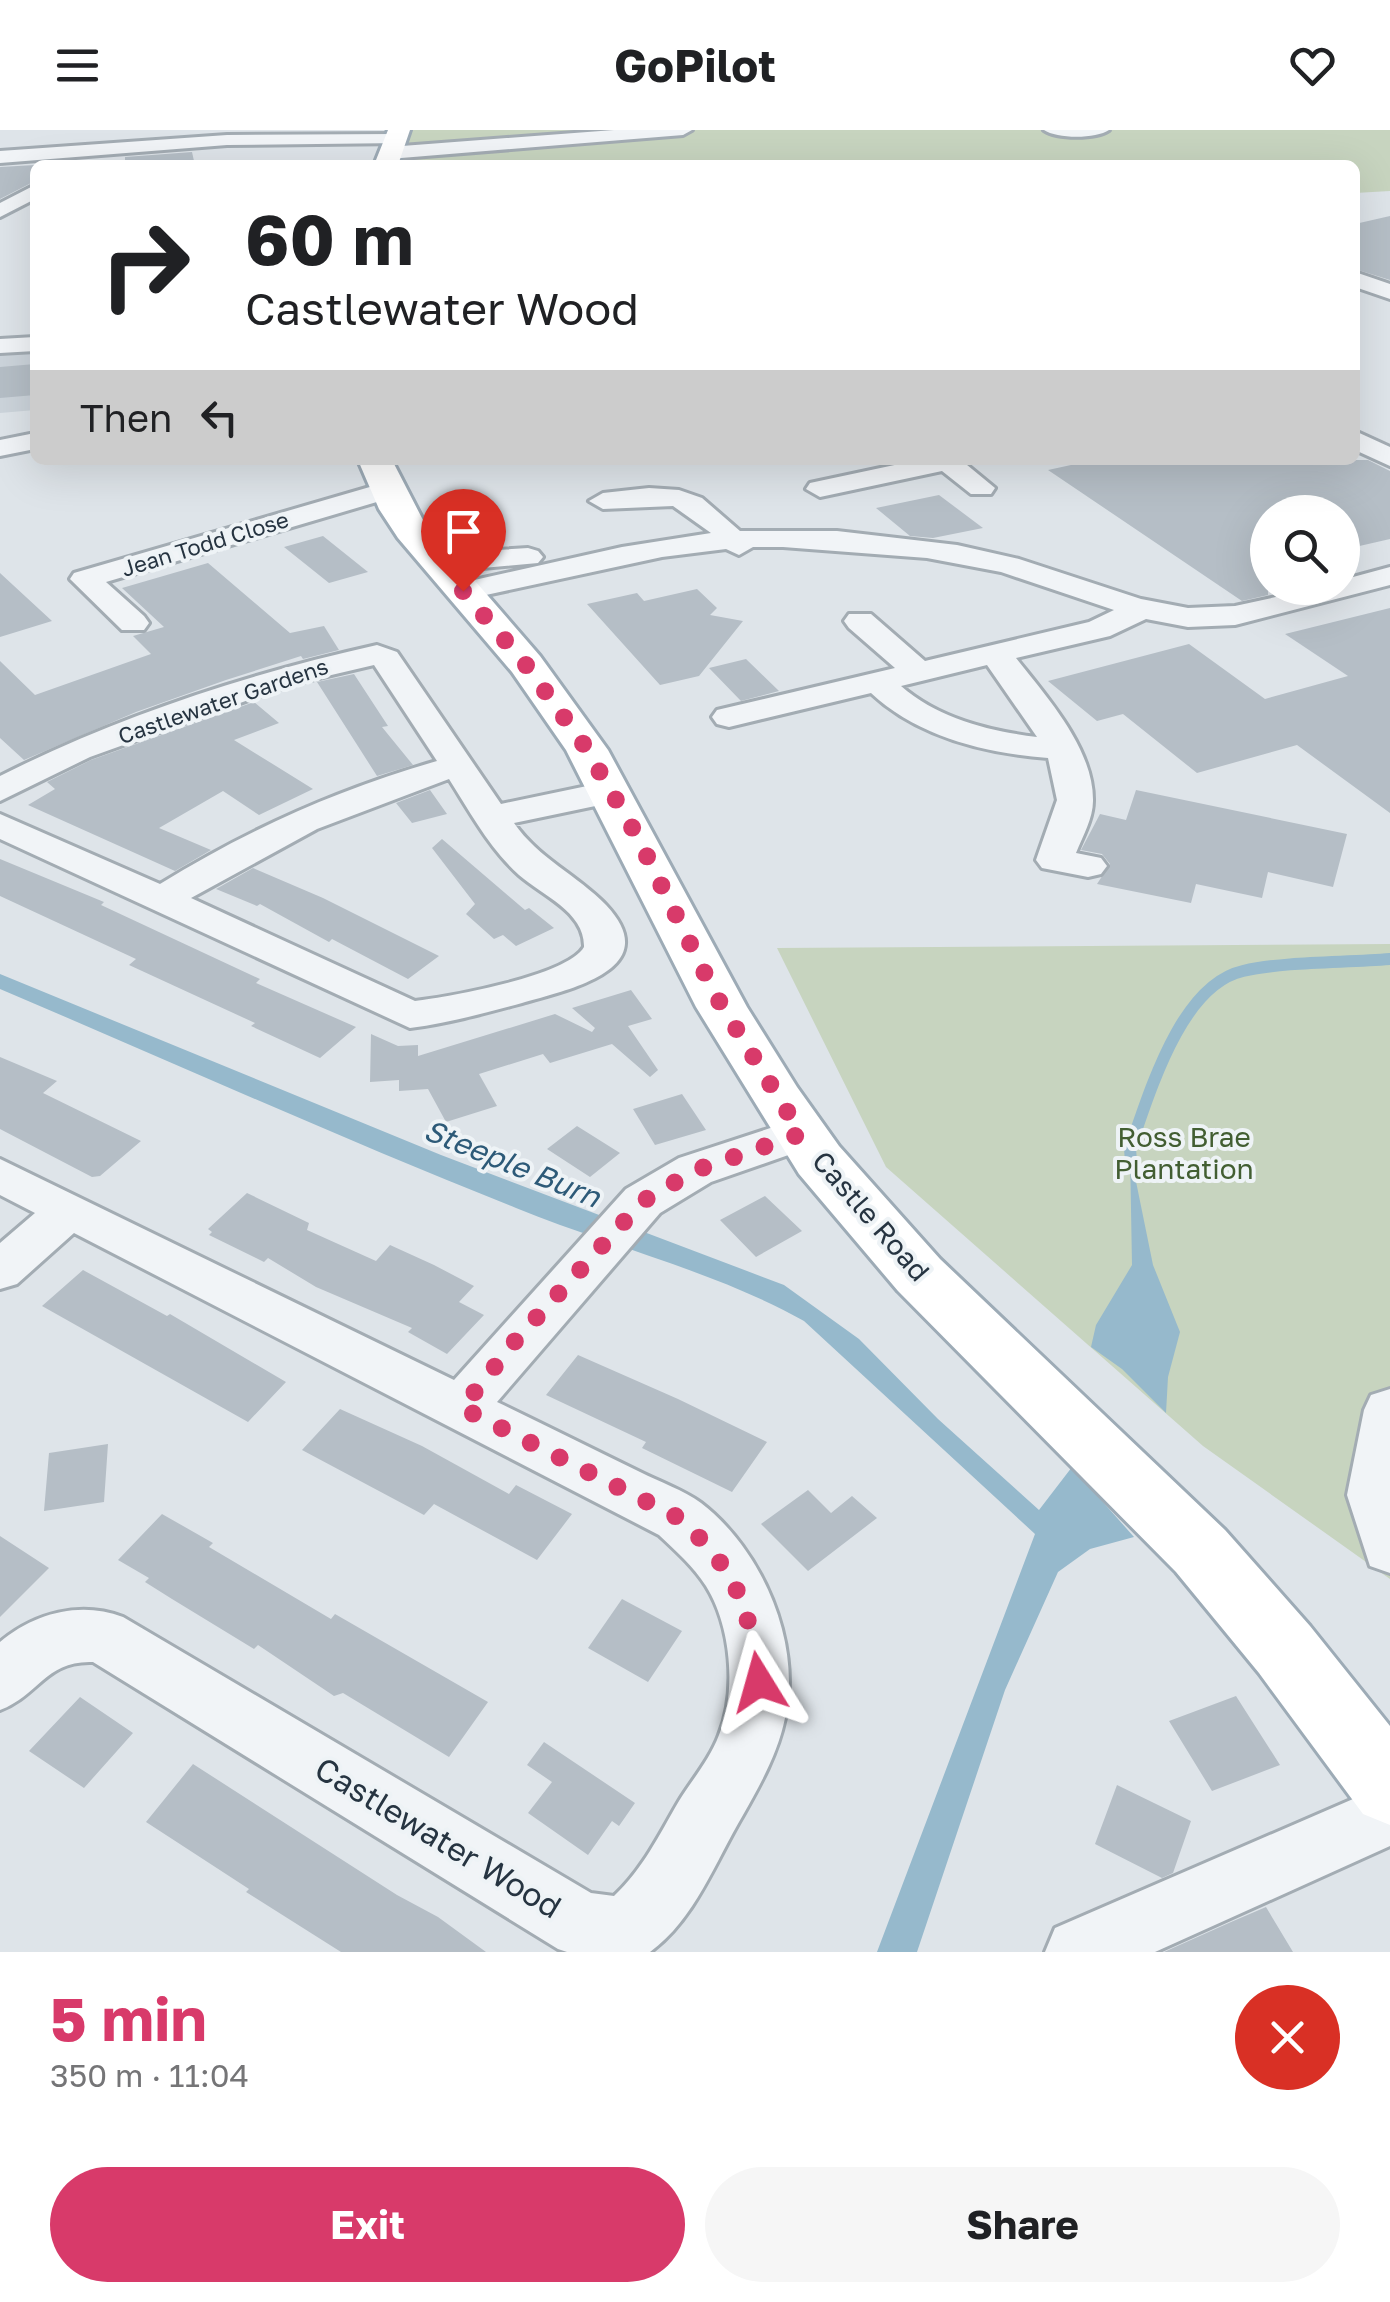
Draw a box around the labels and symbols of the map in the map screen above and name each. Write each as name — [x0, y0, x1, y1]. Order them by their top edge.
pin — [421, 489, 506, 592]
street label: Jean Todd Close — [118, 505, 292, 582]
street label: Castlewater Gardens — [114, 652, 331, 749]
water label: Steeple Burn — [419, 1111, 607, 1215]
park label: Ross Brae Plantation — [1114, 1120, 1254, 1185]
street label: Castle Road — [806, 1144, 937, 1287]
position arrow — [707, 1630, 811, 1734]
street label: Castlewater Wood — [309, 1749, 568, 1926]

